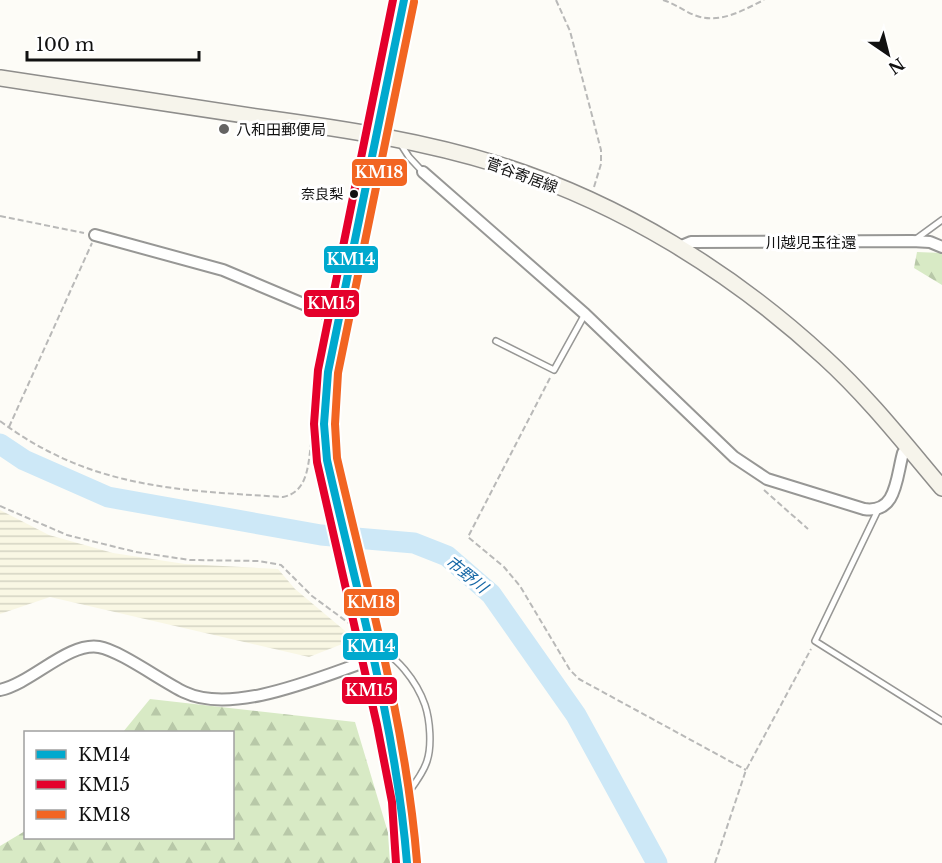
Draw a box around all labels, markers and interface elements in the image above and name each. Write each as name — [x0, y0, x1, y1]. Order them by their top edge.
scale bar — [27, 24, 200, 62]
north arrow — [858, 24, 918, 84]
text: 100 m — [36, 34, 94, 56]
text: N — [885, 54, 909, 79]
place label: 八和田郵便局 — [236, 120, 326, 139]
marker: 八和田郵便局 — [217, 122, 231, 136]
street label: 菅谷寄居線 — [484, 153, 560, 197]
line badge: KM18 — [351, 158, 408, 187]
text: KM18 — [355, 162, 403, 182]
place label: 奈良梨 — [301, 185, 343, 203]
marker: 奈良梨 — [348, 188, 360, 200]
street label: 川越児玉往還 — [766, 233, 856, 252]
line badge: KM14 — [323, 245, 379, 274]
text: KM14 — [326, 249, 376, 269]
line badge: KM15 — [303, 289, 360, 318]
text: KM15 — [307, 293, 355, 313]
water label: 市野川 — [442, 551, 493, 598]
line badge: KM18 — [343, 588, 400, 617]
text: KM18 — [347, 592, 395, 612]
line badge: KM14 — [342, 632, 399, 661]
text: KM14 — [346, 636, 396, 656]
line badge: KM15 — [341, 676, 398, 705]
text: KM15 — [345, 680, 393, 700]
legend — [24, 731, 234, 839]
text: KM14 — [78, 744, 130, 766]
text: KM15 — [78, 774, 130, 796]
text: KM18 — [78, 804, 131, 826]

